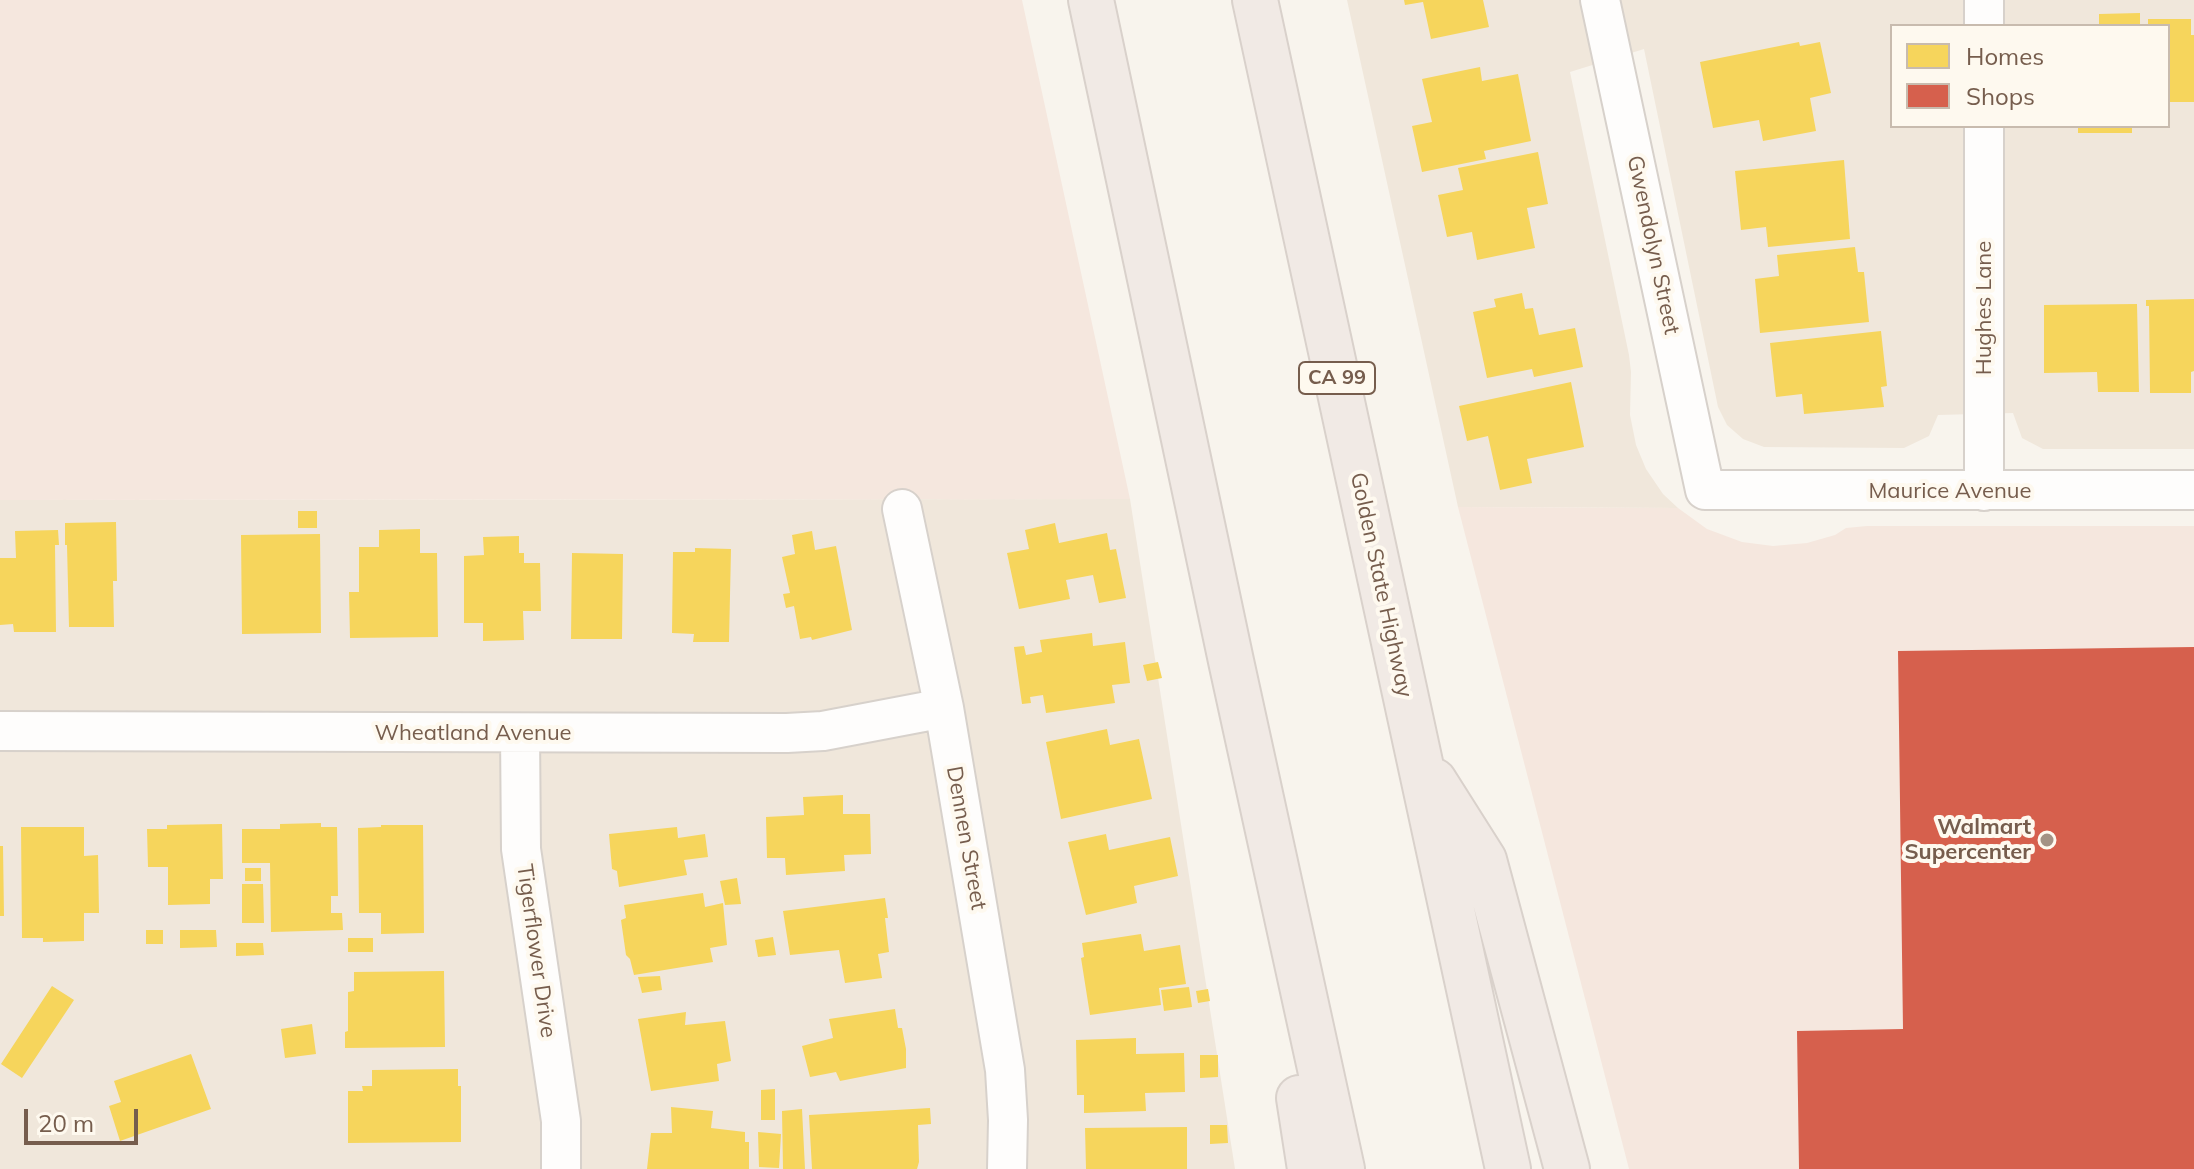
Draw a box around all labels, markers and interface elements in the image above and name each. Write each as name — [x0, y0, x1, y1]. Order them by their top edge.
legend — [1890, 24, 2170, 128]
text: Homes — [1966, 41, 2044, 71]
text: Shops — [1966, 81, 2035, 111]
street label: Gwendolyn Street — [1621, 153, 1685, 337]
street label: Hughes Lane — [1971, 241, 1997, 375]
road number: CA 99 — [1299, 362, 1375, 394]
street label: Golden State Highway — [1344, 470, 1418, 700]
street label: Maurice Avenue — [1868, 478, 2032, 504]
street label: Wheatland Avenue — [374, 720, 572, 746]
street label: Dennen Street — [940, 764, 992, 912]
place label: Walmart Supercenter — [1904, 814, 2031, 866]
marker: Walmart Supercenter — [2038, 831, 2056, 849]
street label: Tigerflower Drive — [511, 862, 561, 1040]
scale bar — [28, 1093, 142, 1143]
text: 20 m — [38, 1108, 94, 1138]

